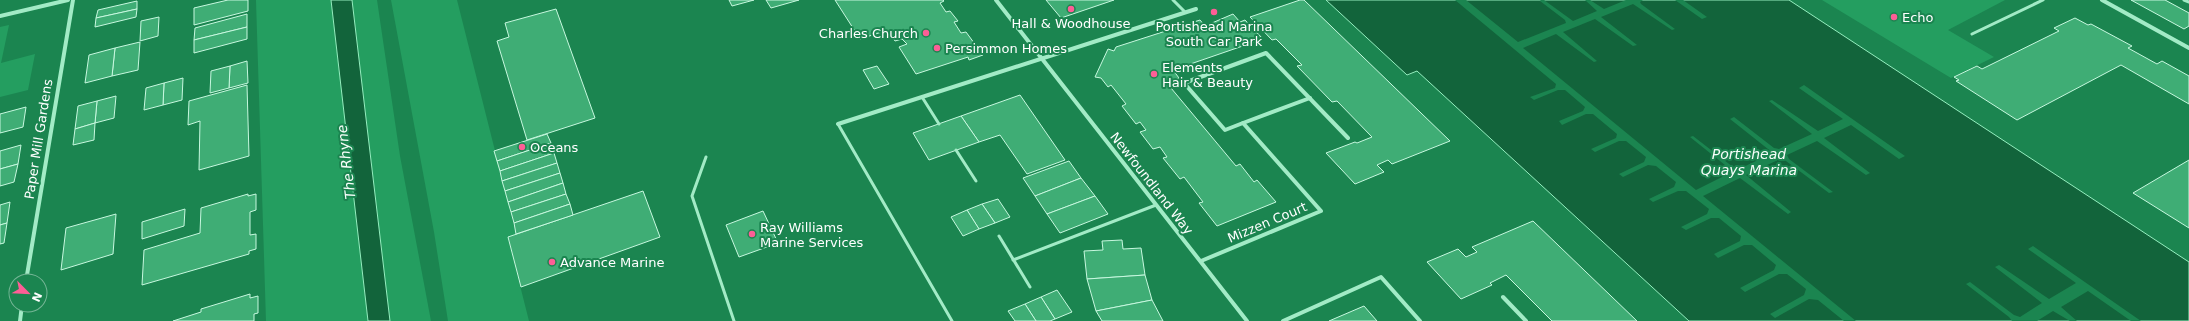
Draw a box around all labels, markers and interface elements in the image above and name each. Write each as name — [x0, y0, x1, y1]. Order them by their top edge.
marker: Hall & Woodhouse — [1066, 4, 1076, 14]
marker: Portishead Marina South Car Park — [1209, 7, 1219, 17]
place label: Echo — [1902, 10, 1934, 25]
marker: Echo — [1889, 12, 1899, 22]
place label: Hall & Woodhouse — [1012, 16, 1130, 31]
place label: Portishead Marina South Car Park — [1155, 19, 1273, 49]
place label: Charles Church — [819, 26, 918, 41]
marker: Charles Church — [921, 28, 931, 38]
place label: Persimmon Homes — [945, 41, 1067, 56]
marker: Persimmon Homes — [932, 43, 942, 53]
place label: Elements Hair & Beauty — [1162, 60, 1253, 90]
marker: Elements Hair & Beauty — [1149, 69, 1159, 79]
street label: Paper Mill Gardens — [22, 78, 55, 200]
water label: The Rhyne — [333, 124, 359, 200]
street label: Newfoundland Way — [1107, 129, 1196, 238]
place label: Oceans — [530, 140, 579, 155]
marker: Oceans — [517, 142, 527, 152]
water label: Portishead Quays Marina — [1701, 146, 1797, 178]
street label: Mizzen Court — [1225, 199, 1309, 246]
place label: Ray Williams Marine Services — [760, 220, 864, 250]
marker: Ray Williams Marine Services — [747, 229, 757, 239]
place label: Advance Marine — [560, 255, 664, 270]
marker: Advance Marine — [547, 257, 557, 267]
north arrow — [8, 273, 48, 313]
text: N — [29, 290, 44, 304]

